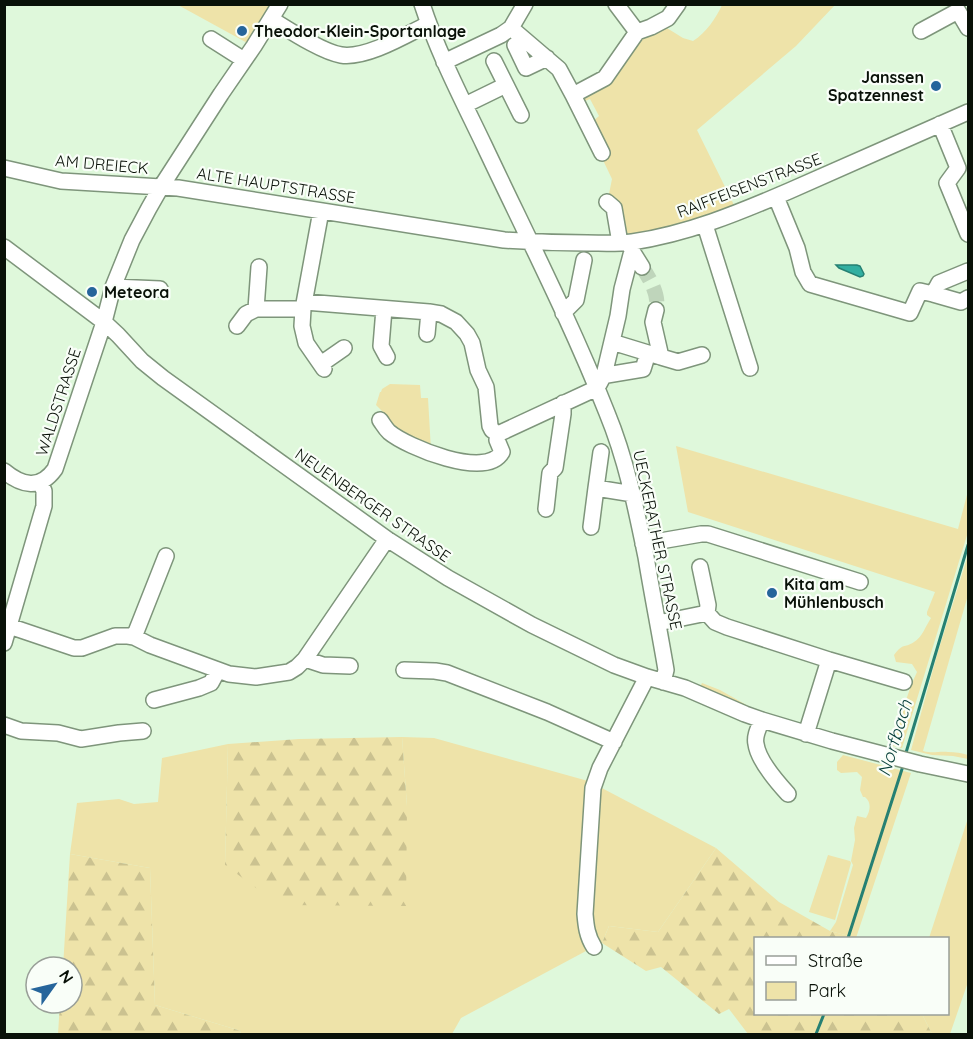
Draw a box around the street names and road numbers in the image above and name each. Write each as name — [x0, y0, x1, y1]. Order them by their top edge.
street label: RAIFFEISENSTRASSE — [674, 148, 824, 222]
street label: AM DREIECK — [55, 150, 150, 178]
street label: ALTE HAUPTSTRASSE — [195, 163, 357, 207]
street label: WALDSTRASSE — [31, 346, 85, 458]
street label: NEUENBERGER STRASSE — [291, 444, 455, 566]
street label: UECKERATHER STRASSE — [629, 448, 687, 632]

